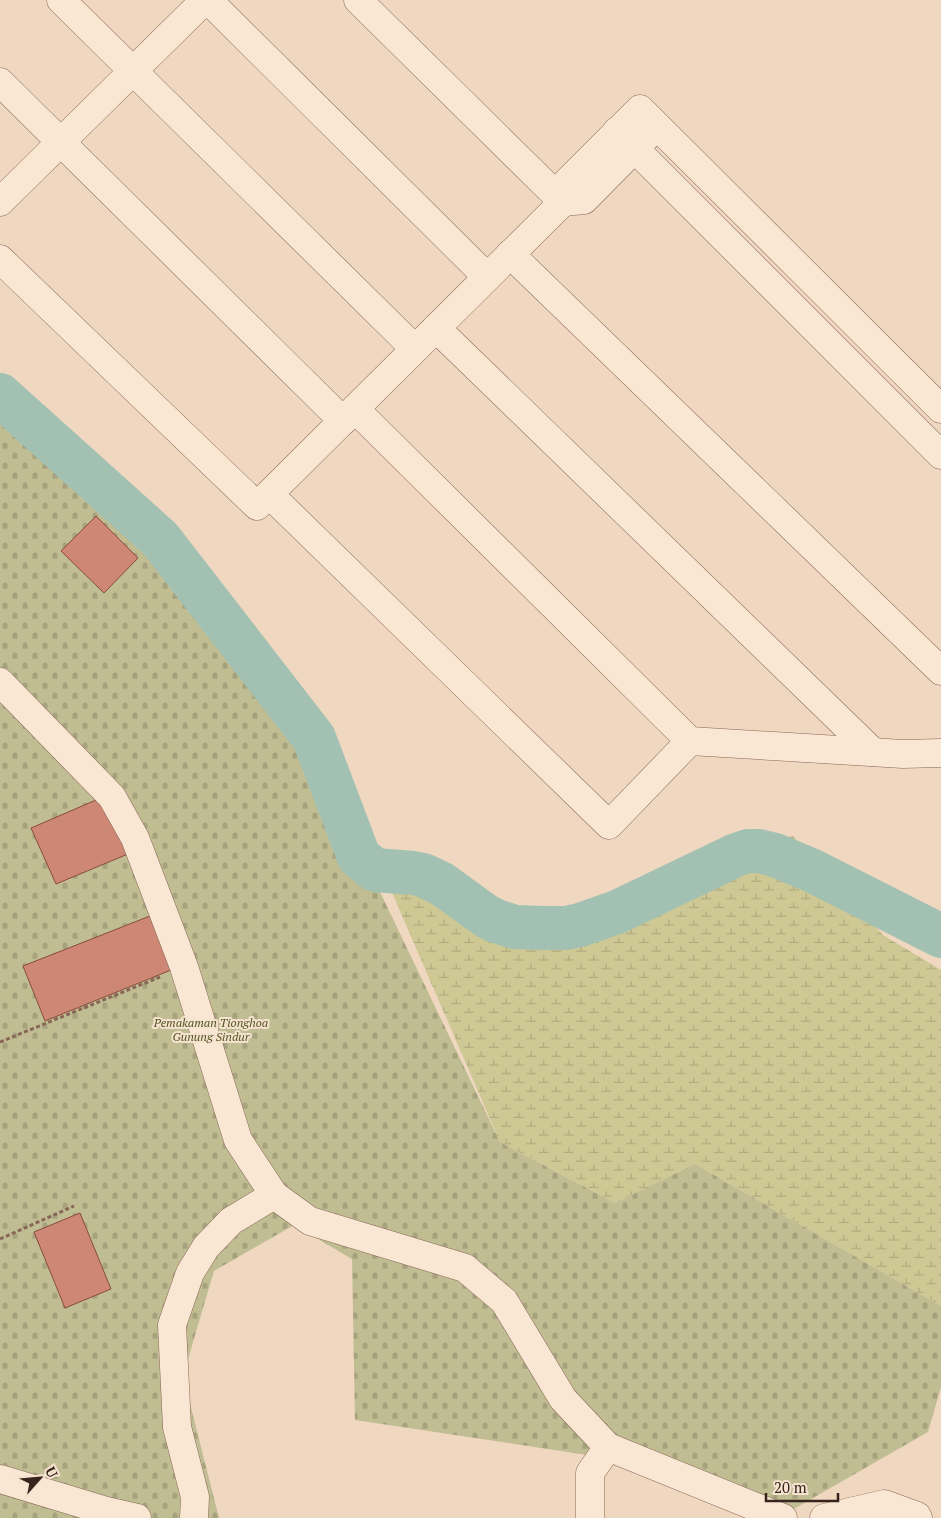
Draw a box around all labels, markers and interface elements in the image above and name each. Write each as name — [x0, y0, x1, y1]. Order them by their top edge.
park label: Pemakaman Tionghoa Gunung Sindur — [153, 1015, 268, 1044]
north arrow — [15, 1453, 65, 1503]
text: U — [41, 1463, 63, 1481]
scale bar — [766, 1470, 838, 1502]
text: 20 m — [774, 1477, 807, 1497]

